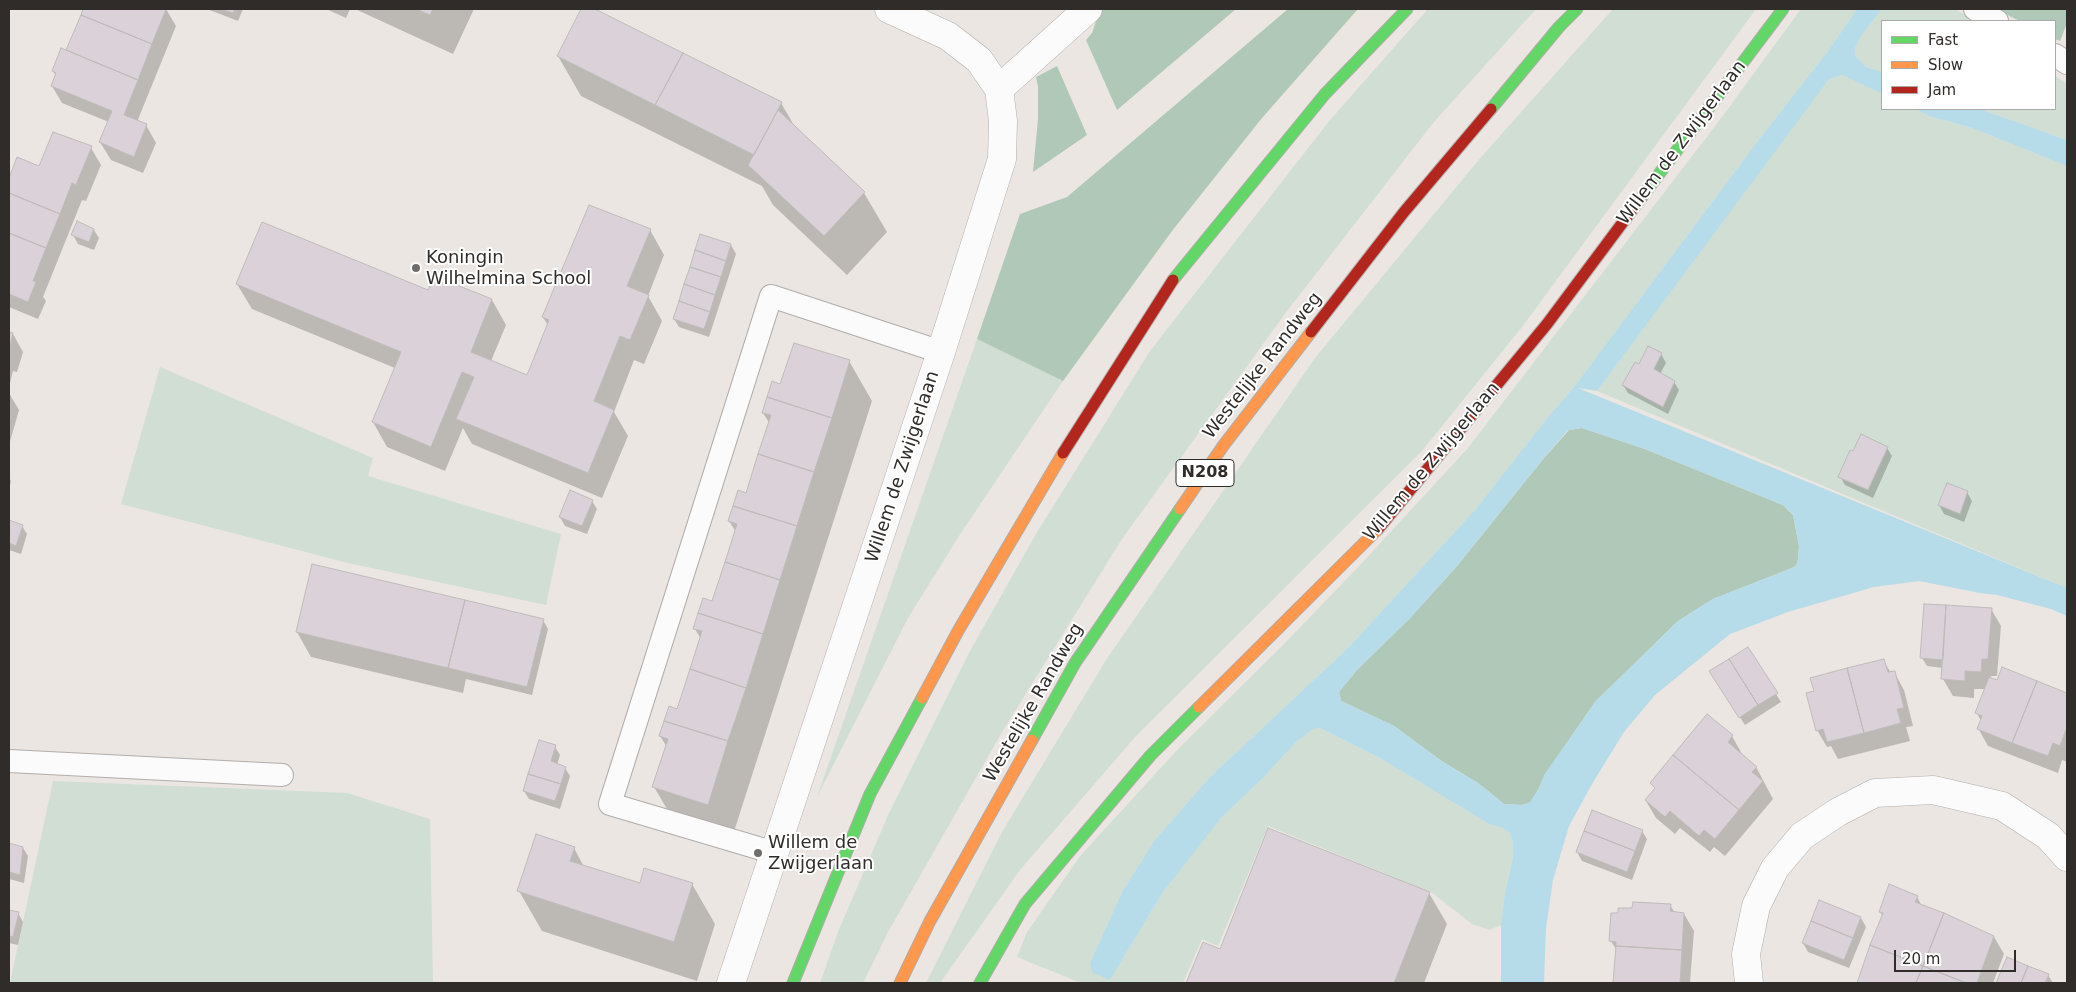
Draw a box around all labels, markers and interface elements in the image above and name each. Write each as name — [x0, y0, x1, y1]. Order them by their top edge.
legend — [1881, 20, 2056, 110]
text: Fast — [1928, 31, 1958, 49]
street label: Willem de Zwijgerlaan — [1613, 56, 1751, 230]
text: Slow — [1928, 56, 1963, 74]
text: Jam — [1928, 81, 1956, 99]
place label: Koningin Wilhelmina School — [426, 247, 591, 290]
marker: Koningin Wilhelmina School — [410, 262, 422, 274]
street label: Westelijke Randweg — [1199, 288, 1327, 444]
street label: Willem de Zwijgerlaan — [862, 368, 944, 566]
street label: Willem de Zwijgerlaan — [1359, 378, 1505, 546]
road number: N208 — [1176, 459, 1234, 486]
street label: Westelijke Randweg — [980, 620, 1088, 786]
place label: Willem de Zwijgerlaan — [768, 832, 873, 874]
marker: Willem de Zwijgerlaan — [752, 847, 764, 859]
scale bar — [1896, 940, 2018, 972]
text: 20 m — [1902, 950, 1940, 968]

